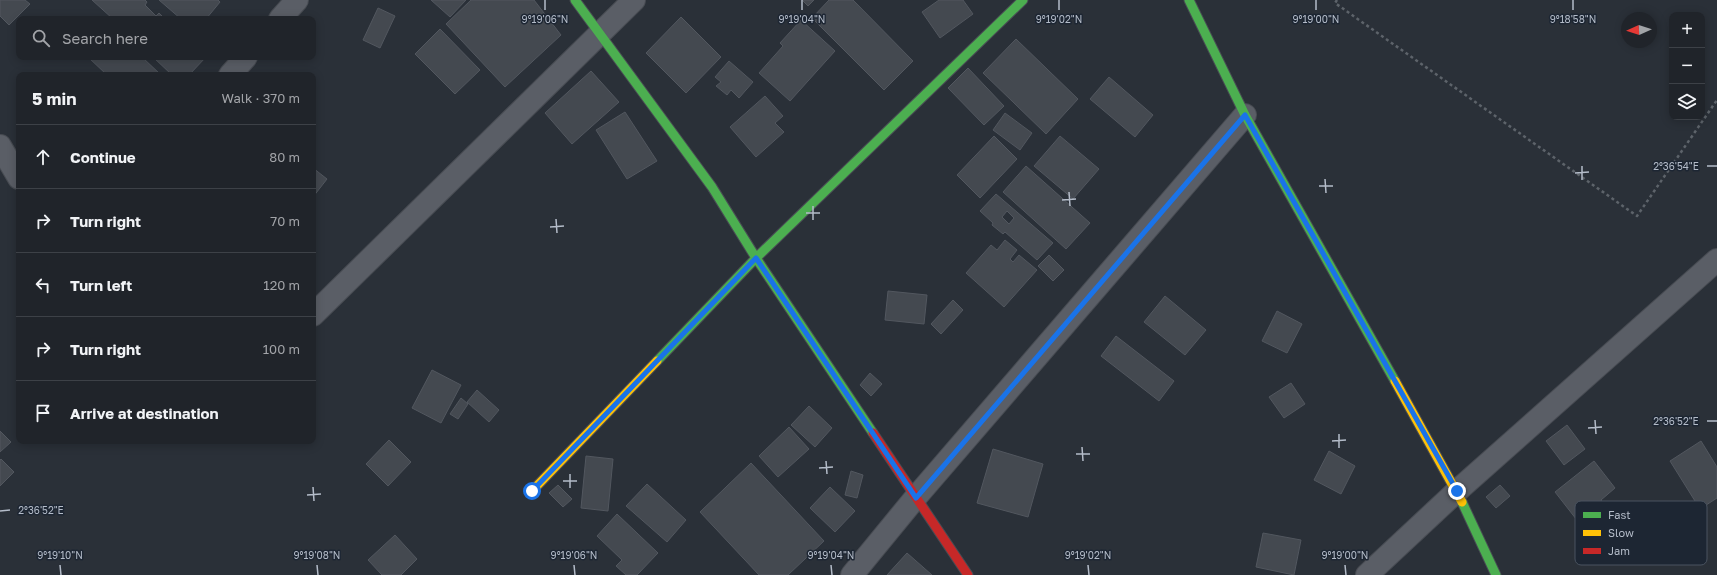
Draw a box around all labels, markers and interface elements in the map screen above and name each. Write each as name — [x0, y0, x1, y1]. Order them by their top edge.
north arrow — [1621, 12, 1657, 48]
map controls — [1669, 12, 1705, 120]
button: + — [1669, 12, 1705, 48]
text: 9°19'06"N — [522, 13, 568, 25]
text: 9°19'04"N — [779, 13, 825, 25]
text: 9°19'02"N — [1036, 13, 1082, 25]
text: 9°19'00"N — [1293, 13, 1339, 25]
text: 9°18'58"N — [1550, 13, 1596, 25]
search box — [16, 16, 316, 60]
icon: search — [30, 27, 52, 49]
text: Search here — [62, 29, 148, 47]
button: − — [1669, 48, 1705, 84]
button: layers — [1669, 84, 1705, 120]
text: 5 min — [32, 88, 76, 109]
text: Walk · 370 m — [221, 90, 300, 106]
icon: ahead — [32, 146, 54, 168]
text: Continue — [70, 148, 136, 166]
text: 80 m — [269, 149, 300, 165]
text: 2°36'54"E — [1653, 160, 1699, 172]
icon: right — [32, 210, 54, 232]
text: Turn right — [70, 212, 141, 230]
text: 70 m — [270, 213, 300, 229]
icon: left — [32, 274, 54, 296]
text: Turn left — [70, 276, 132, 294]
text: 120 m — [263, 277, 300, 293]
icon: right — [32, 338, 54, 360]
text: Turn right — [70, 340, 141, 358]
text: 100 m — [263, 341, 300, 357]
icon: arrive — [32, 402, 54, 424]
text: Arrive at destination — [70, 404, 219, 422]
text: 2°36'52"E — [1653, 415, 1699, 427]
route start — [523, 482, 541, 500]
route end — [1448, 482, 1466, 500]
legend — [1575, 501, 1707, 565]
text: 2°36'52"E — [18, 504, 64, 516]
text: Fast — [1608, 508, 1631, 521]
text: Slow — [1608, 526, 1634, 539]
text: Jam — [1608, 544, 1630, 557]
text: 9°19'10"N — [37, 549, 83, 561]
text: 9°19'08"N — [294, 549, 340, 561]
text: 9°19'06"N — [551, 549, 597, 561]
text: 9°19'04"N — [808, 549, 854, 561]
text: 9°19'02"N — [1065, 549, 1111, 561]
text: 9°19'00"N — [1322, 549, 1368, 561]

